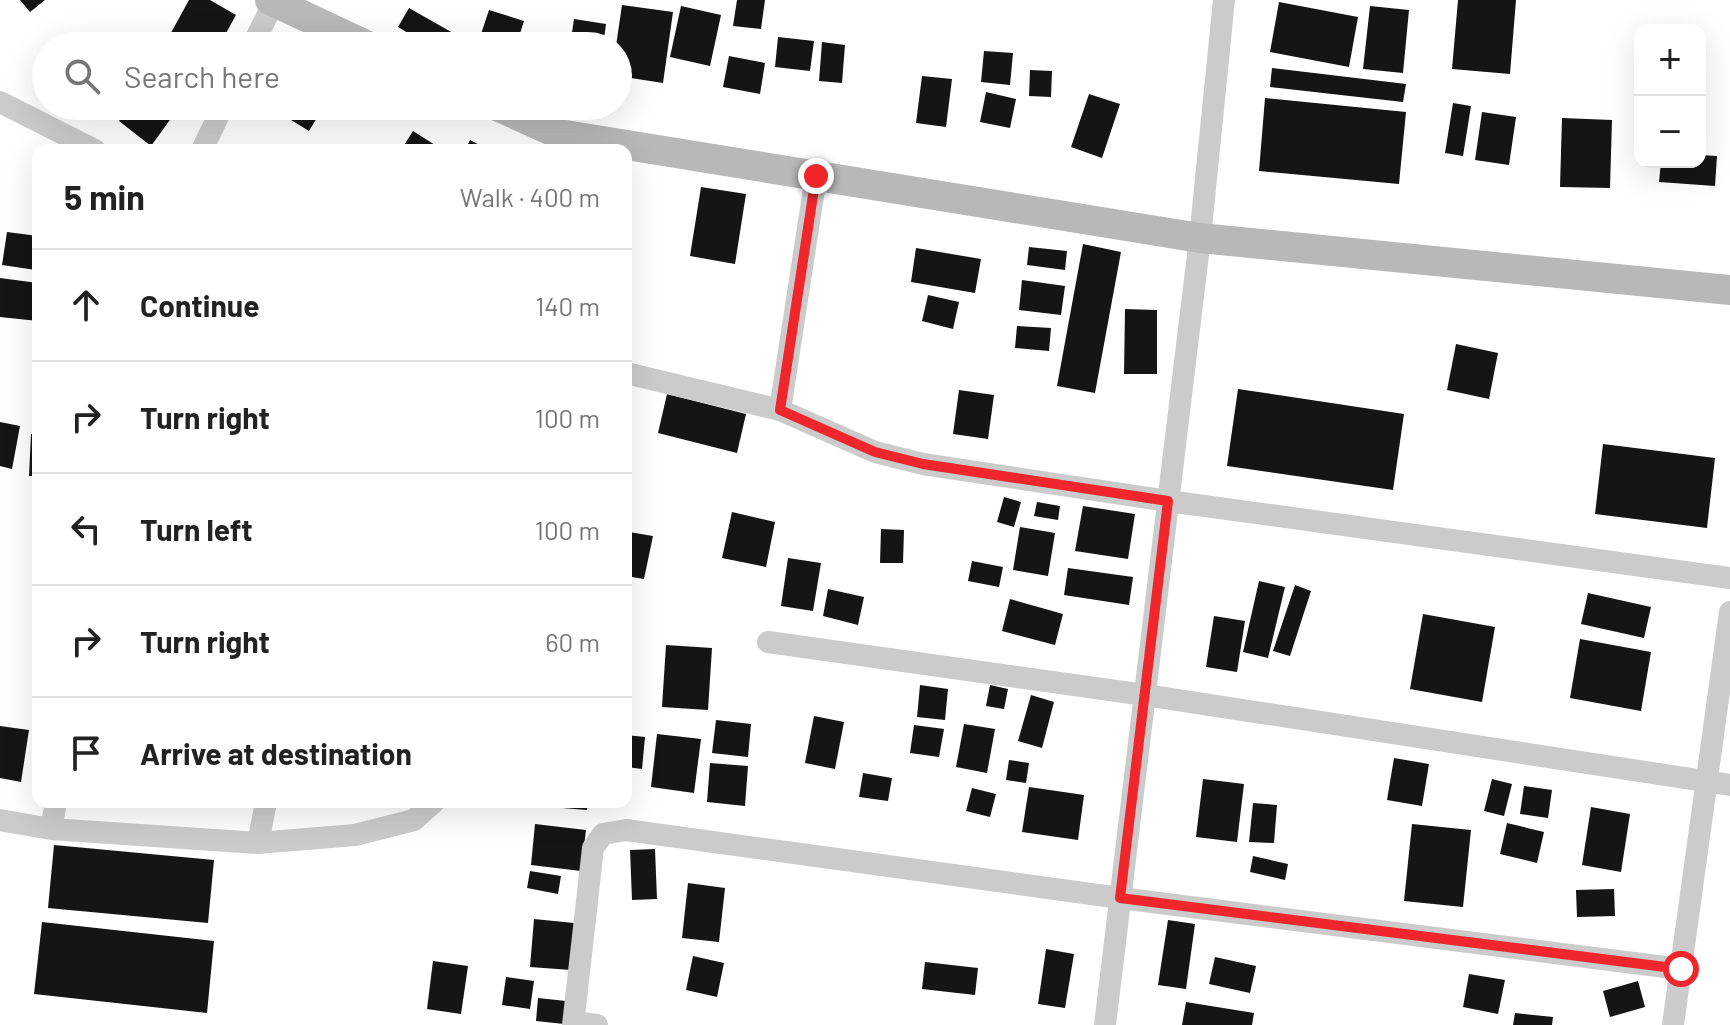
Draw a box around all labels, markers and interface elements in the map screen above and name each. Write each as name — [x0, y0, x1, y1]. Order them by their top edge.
map controls — [1634, 24, 1706, 168]
button: + — [1634, 24, 1706, 96]
search box — [32, 32, 632, 120]
icon: search — [60, 54, 104, 98]
text: Search here — [124, 58, 280, 94]
button: − — [1634, 96, 1706, 168]
route end — [798, 158, 834, 194]
text: 5 min — [64, 176, 145, 217]
text: Walk · 400 m — [460, 181, 600, 212]
icon: ahead — [64, 283, 108, 327]
text: Continue — [140, 287, 260, 323]
text: 140 m — [535, 290, 600, 321]
icon: right — [64, 395, 108, 439]
text: Turn right — [140, 399, 270, 435]
text: 100 m — [535, 402, 600, 433]
icon: left — [64, 507, 108, 551]
text: Turn left — [140, 511, 253, 547]
text: 100 m — [535, 514, 600, 545]
icon: right — [64, 619, 108, 663]
text: Turn right — [140, 623, 270, 659]
text: 60 m — [545, 626, 600, 657]
icon: arrive — [64, 731, 108, 775]
text: Arrive at destination — [140, 735, 412, 771]
route start — [1663, 951, 1699, 987]

